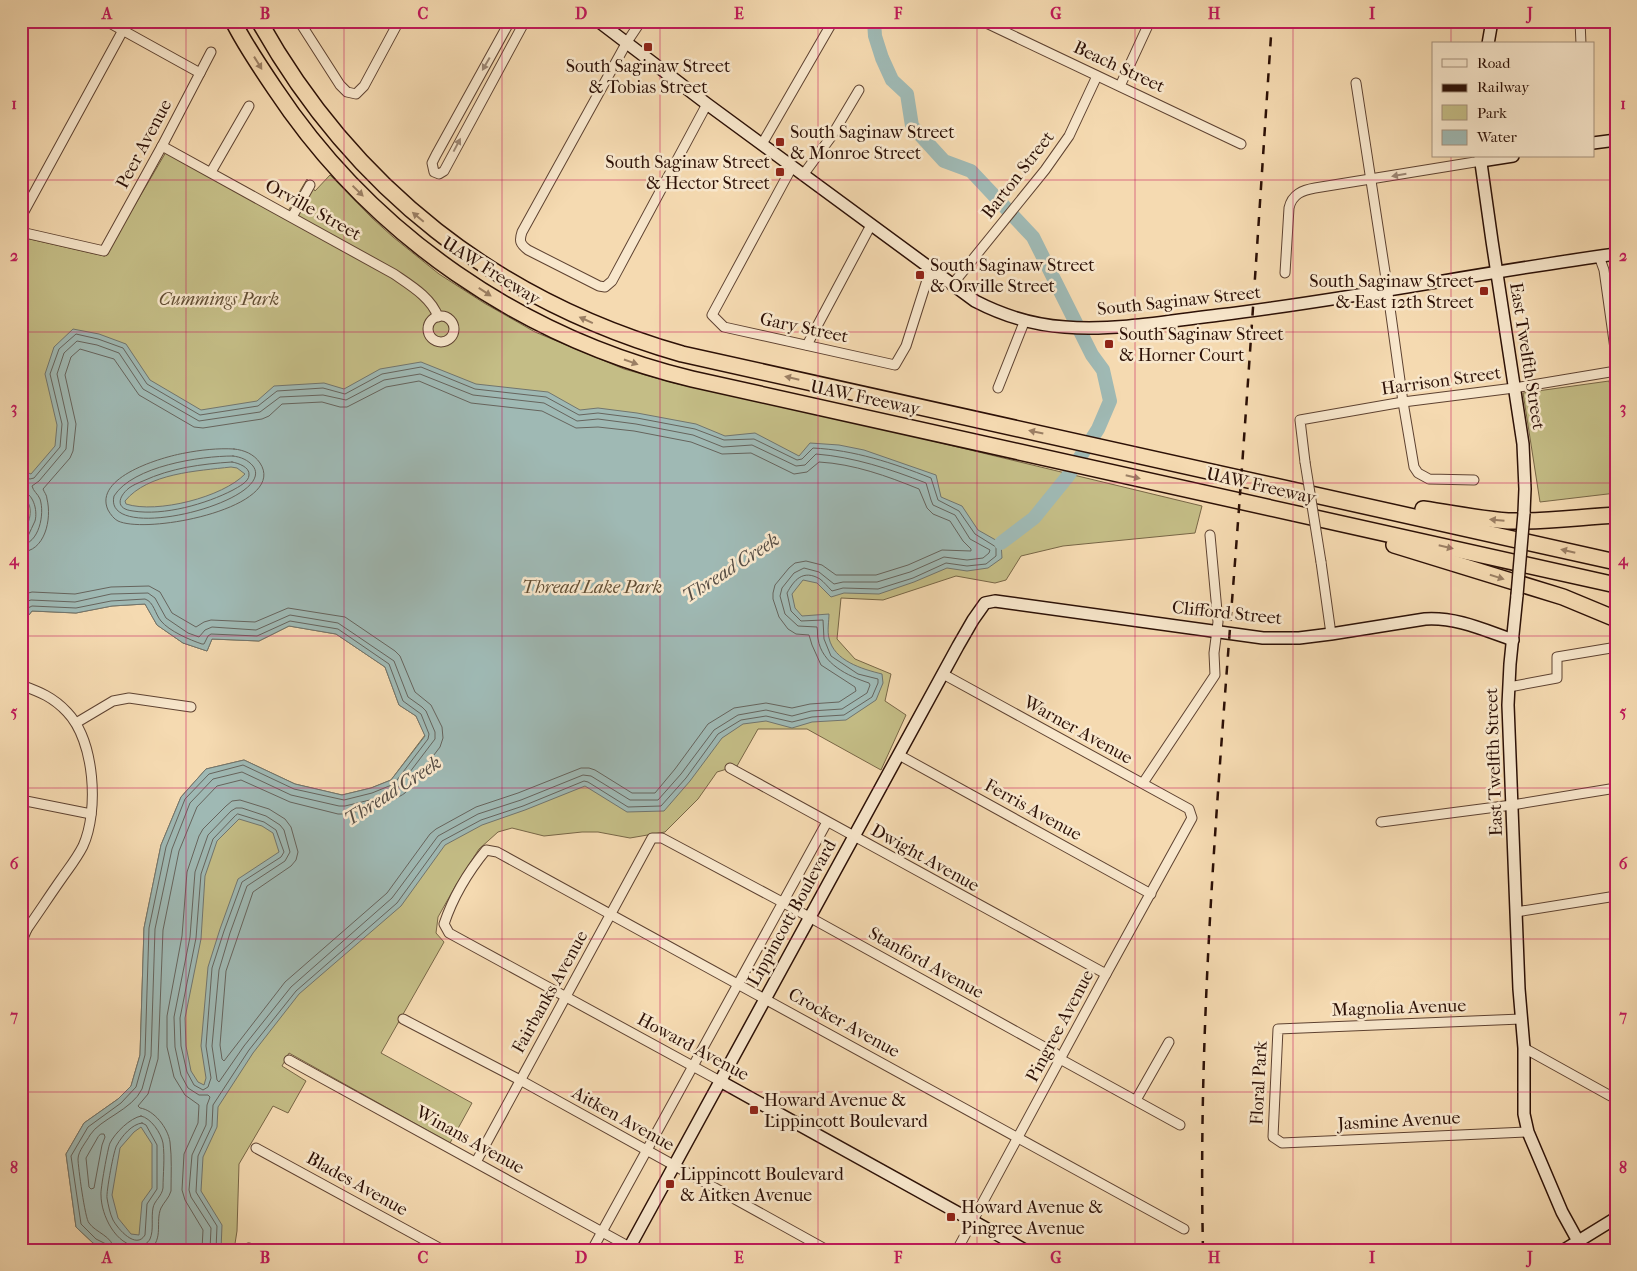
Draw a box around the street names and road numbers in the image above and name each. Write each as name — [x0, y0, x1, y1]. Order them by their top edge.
street label: Beach Street — [1070, 37, 1168, 98]
street label: Peer Avenue — [112, 96, 176, 192]
street label: Barton Street — [977, 127, 1059, 223]
street label: Orville Street — [261, 175, 365, 245]
street label: UAW Freeway — [438, 233, 545, 310]
street label: East Twelfth Street — [1505, 281, 1549, 432]
street label: South Saginaw Street — [1096, 282, 1263, 320]
street label: Gary Street — [758, 308, 851, 348]
street label: Harrison Street — [1380, 362, 1503, 400]
street label: UAW Freeway — [808, 376, 923, 420]
street label: UAW Freeway — [1204, 463, 1319, 509]
street label: Clifford Street — [1171, 597, 1284, 629]
street label: East Twelfth Street — [1481, 687, 1507, 837]
street label: Warner Avenue — [1019, 691, 1136, 769]
street label: Ferris Avenue — [981, 775, 1085, 845]
street label: Dwight Avenue — [867, 820, 983, 896]
street label: Lippincott Boulevard — [743, 836, 841, 990]
street label: Stanford Avenue — [865, 923, 987, 1003]
street label: Fairbanks Avenue — [508, 927, 592, 1057]
street label: Pingree Avenue — [1022, 966, 1098, 1086]
street label: Crocker Avenue — [785, 984, 903, 1062]
street label: Magnolia Avenue — [1331, 995, 1467, 1021]
street label: Howard Avenue — [634, 1009, 753, 1085]
street label: Floral Park — [1246, 1040, 1272, 1126]
street label: Aitken Avenue — [567, 1082, 678, 1156]
street label: Winans Avenue — [411, 1101, 528, 1178]
street label: Jasmine Avenue — [1335, 1107, 1461, 1135]
street label: Blades Avenue — [303, 1148, 411, 1220]

